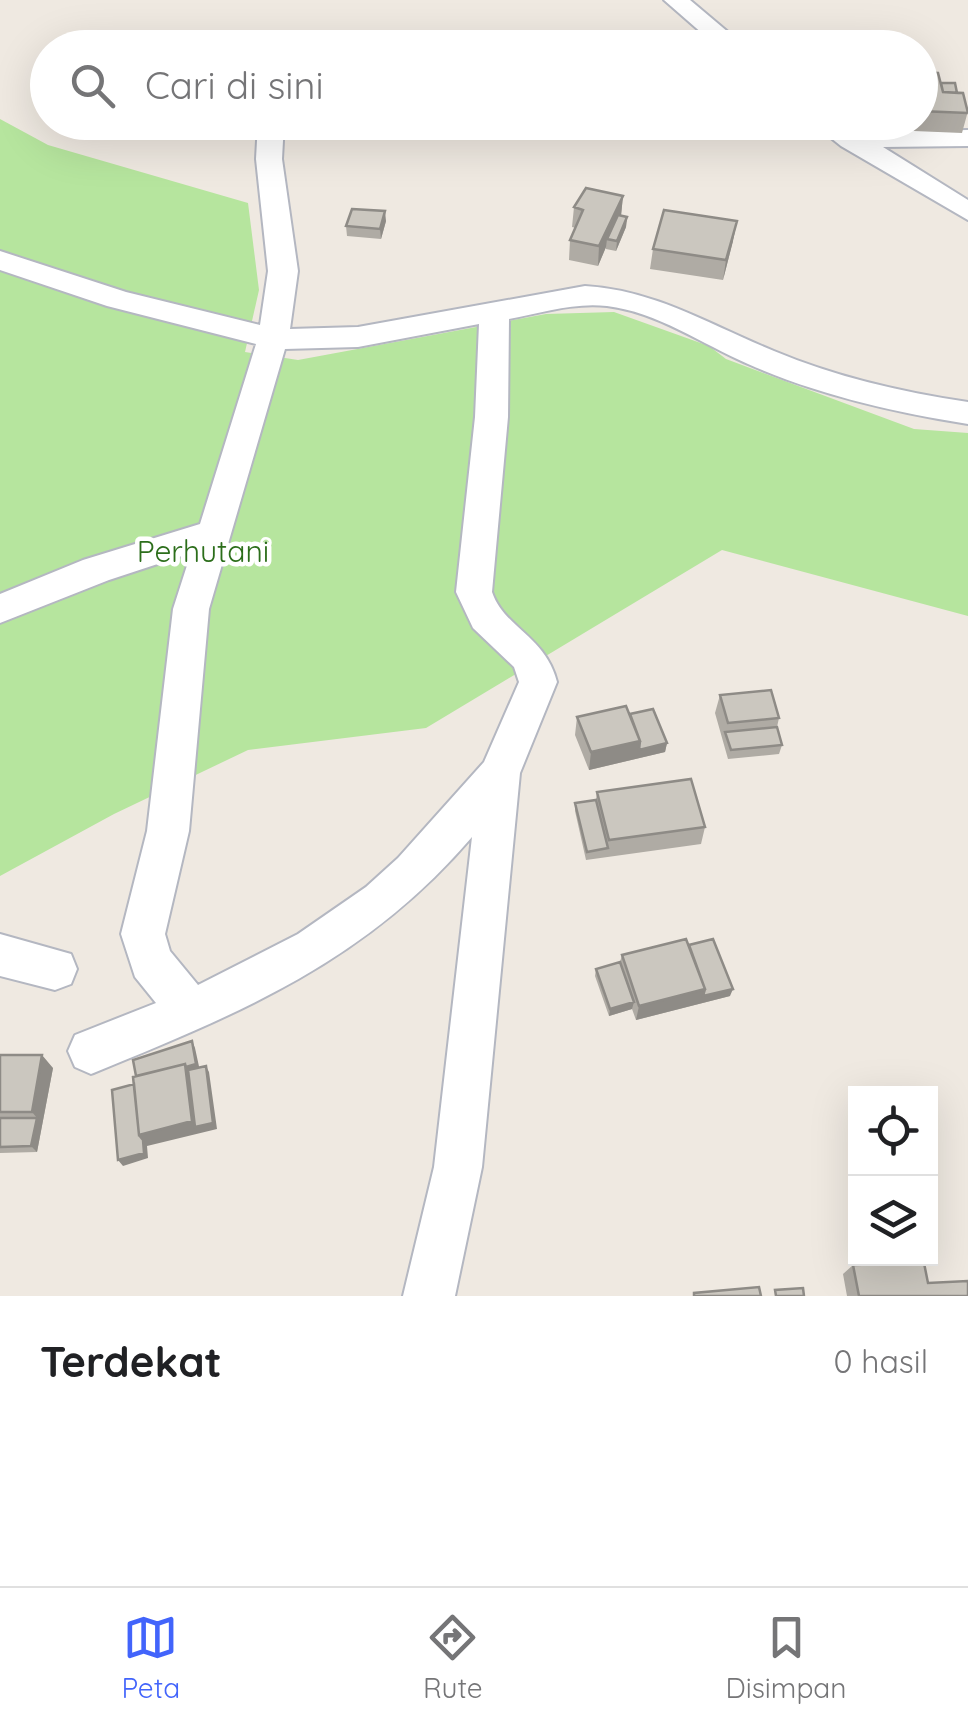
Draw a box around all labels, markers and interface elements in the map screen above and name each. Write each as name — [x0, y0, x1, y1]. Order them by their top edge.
search box — [30, 30, 938, 140]
icon: search — [65, 58, 120, 113]
text: Cari di sini — [145, 61, 324, 109]
park label: Perhutani — [137, 532, 269, 570]
map controls — [848, 1086, 938, 1266]
button: locate — [848, 1086, 938, 1176]
button: layers — [848, 1176, 938, 1266]
text: Terdekat — [40, 1335, 222, 1388]
text: 0 hasil — [833, 1341, 928, 1381]
tab: Peta — [121, 1610, 180, 1705]
tab: Rute — [423, 1610, 483, 1705]
tab: Disimpan — [726, 1610, 847, 1705]

